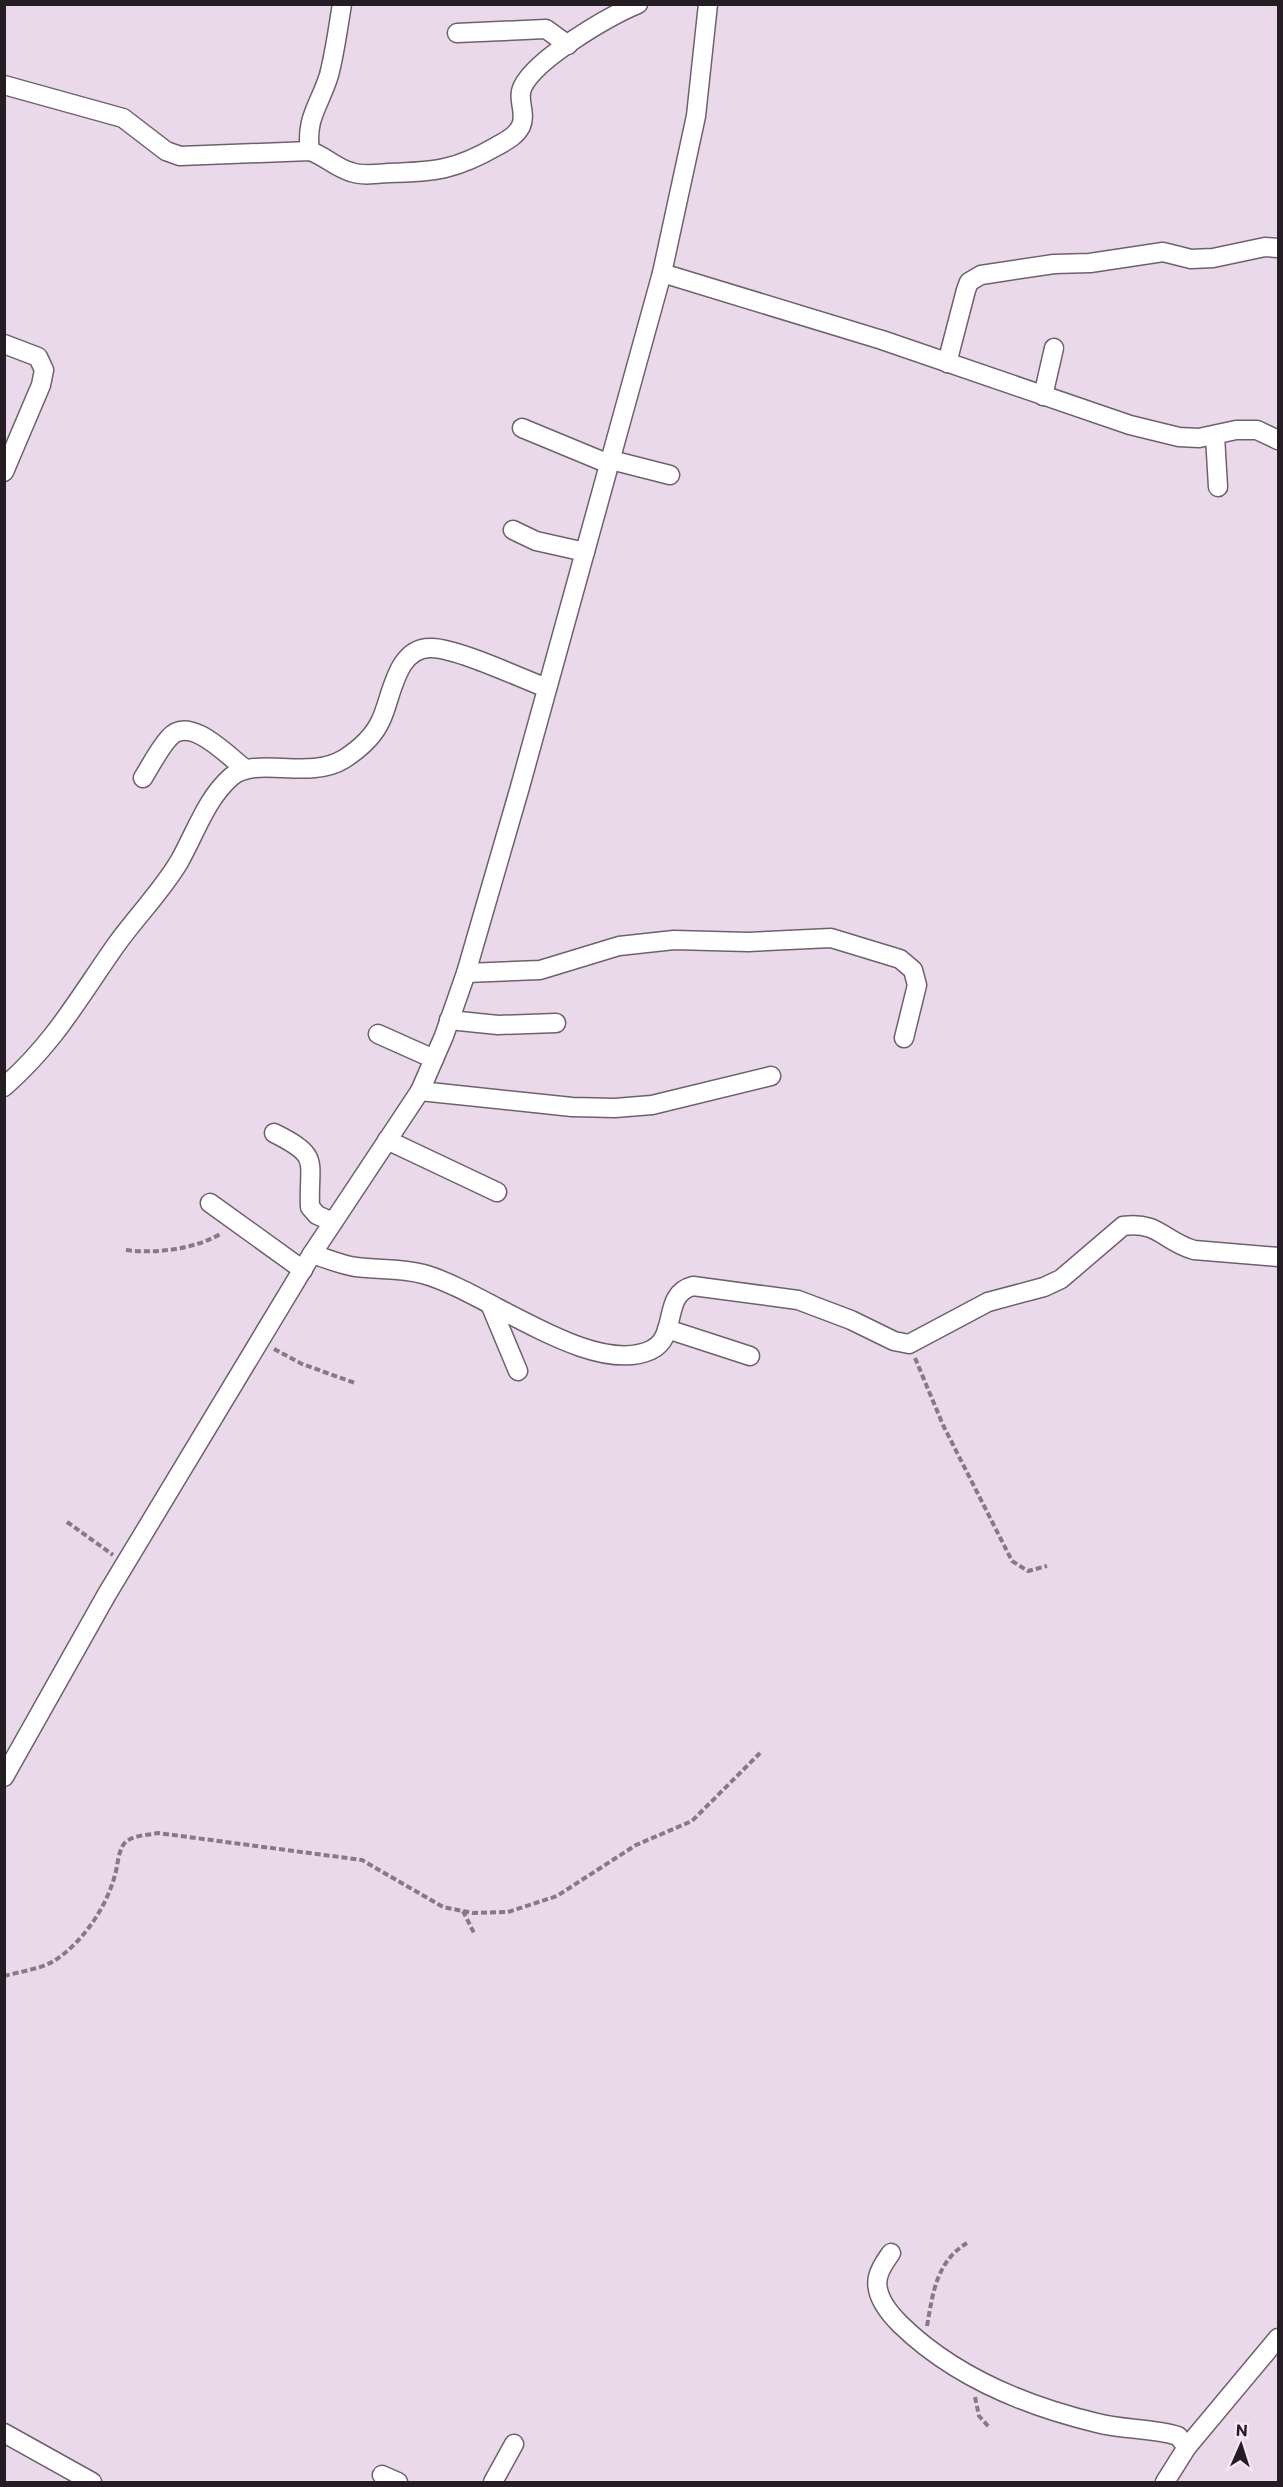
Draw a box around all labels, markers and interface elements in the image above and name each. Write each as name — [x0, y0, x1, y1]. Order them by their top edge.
north arrow — [1211, 2415, 1271, 2475]
text: N — [1235, 2420, 1248, 2439]

